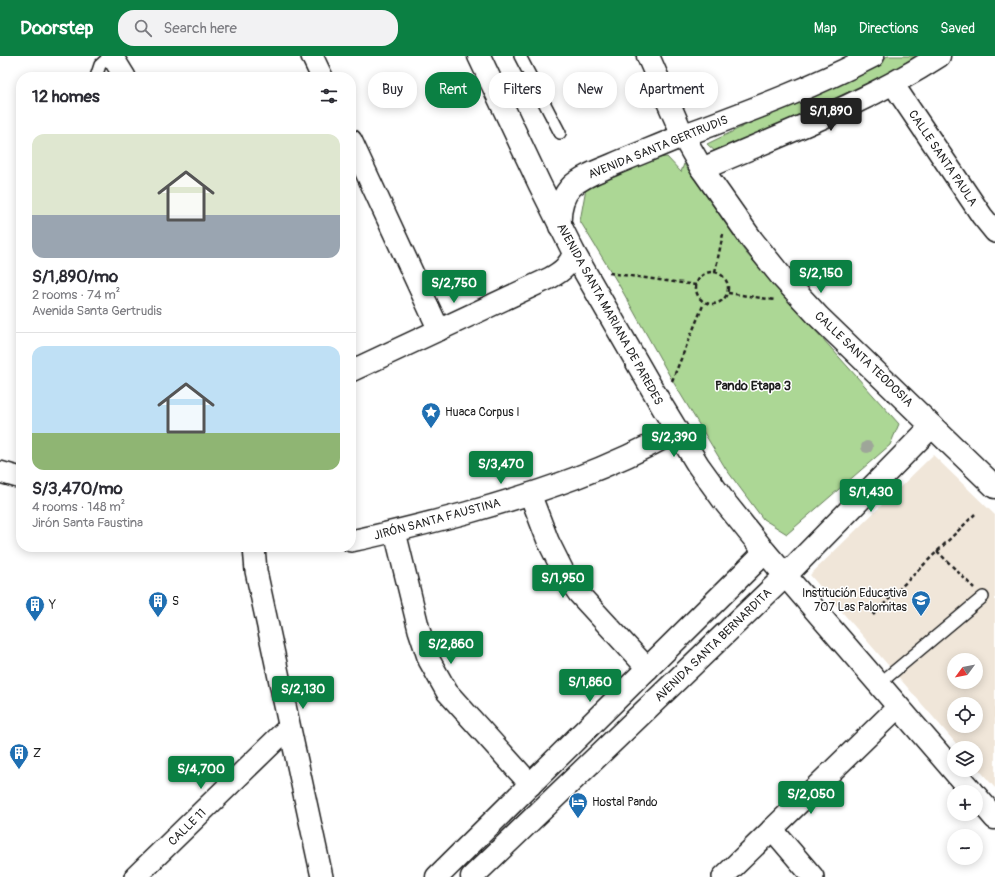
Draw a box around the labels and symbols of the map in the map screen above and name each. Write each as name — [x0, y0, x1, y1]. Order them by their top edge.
pin: S/1,890 — [794, 98, 868, 132]
street label: CALLE SANTA PAULA — [905, 107, 980, 209]
street label: AVENIDA SANTA GERTRUDIS — [586, 113, 730, 182]
street label: AVENIDA SANTA MARIANA DE PAREDES — [553, 221, 666, 408]
pin: S/2,150 — [784, 260, 858, 294]
pin: S/2,750 — [417, 270, 491, 304]
street label: CALLE SANTA TEODOSIA — [811, 308, 916, 410]
district label: Pando Etapa 3 — [715, 378, 791, 394]
place icon: Huaca Corpus I — [420, 401, 442, 429]
place label: Huaca Corpus I — [445, 405, 520, 420]
pin: S/2,390 — [637, 424, 711, 458]
pin: S/3,470 — [464, 451, 538, 485]
pin: S/1,430 — [834, 479, 908, 513]
street label: JIRÓN SANTA FAUSTINA — [372, 494, 502, 544]
pin: S/1,950 — [526, 565, 600, 599]
street label: AVENIDA SANTA BERNARDITA — [652, 585, 775, 705]
place label: Institución Educativa 707 Las Palomitas — [802, 586, 908, 615]
school or university icon: Institución Educativa 707 Las Palomitas — [910, 589, 932, 617]
building icon: S — [147, 590, 169, 618]
building icon: Y — [24, 594, 46, 622]
place label: S — [172, 594, 179, 609]
place label: Y — [48, 598, 56, 613]
pin: S/2,860 — [414, 631, 488, 665]
north arrow — [947, 653, 983, 689]
pin: S/1,860 — [553, 669, 627, 703]
pin: S/2,130 — [266, 676, 340, 710]
building icon: Z — [8, 742, 30, 770]
place label: Z — [33, 746, 41, 761]
pin: S/4,700 — [164, 756, 238, 790]
pin: S/2,050 — [774, 781, 848, 815]
hotel icon: Hostal Pando — [567, 791, 589, 819]
place label: Hostal Pando — [592, 795, 658, 810]
street label: CALLE 11 — [165, 806, 209, 849]

